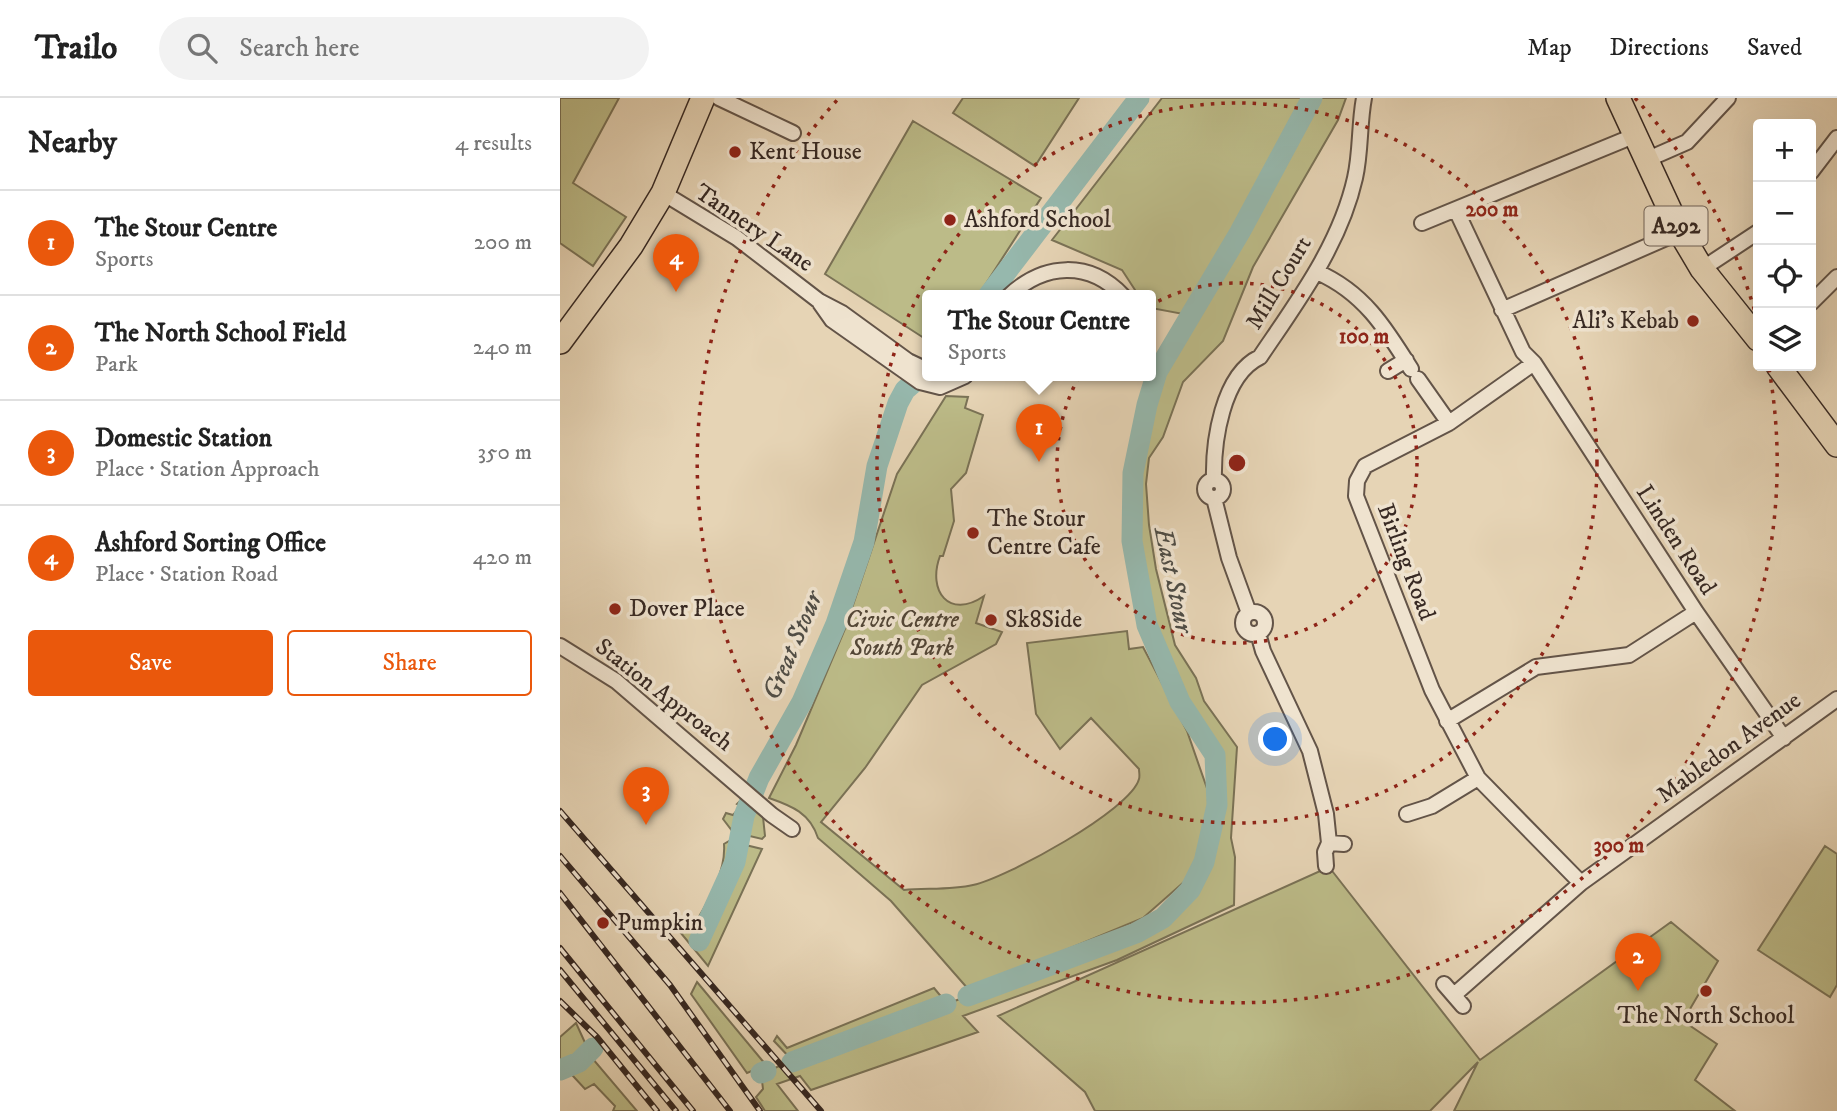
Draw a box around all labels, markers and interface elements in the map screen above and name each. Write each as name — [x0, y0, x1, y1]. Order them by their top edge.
search box — [159, 17, 649, 80]
text: Trailo — [35, 28, 117, 69]
icon: search — [183, 29, 221, 67]
text: Search here — [239, 32, 359, 65]
text: Map — [1527, 33, 1572, 63]
text: Directions — [1610, 33, 1709, 63]
text: Saved — [1747, 33, 1802, 63]
map controls — [1753, 119, 1816, 371]
button: + — [1753, 119, 1816, 182]
text: Nearby — [28, 125, 117, 162]
text: 4 results — [455, 129, 532, 158]
place label: Kent House — [749, 137, 862, 167]
marker: Kent House — [727, 144, 743, 160]
street label: Tannery Lane — [689, 177, 819, 279]
button: − — [1753, 182, 1816, 245]
text: 200 m — [1465, 197, 1519, 223]
place label: Ashford School — [964, 205, 1112, 235]
road number: A292 — [1644, 206, 1708, 246]
text: The Stour Centre — [95, 212, 277, 245]
marker: Ashford School — [942, 212, 958, 228]
text: 1 — [47, 228, 55, 257]
text: 200 m — [474, 228, 532, 257]
street label: Mill Court — [1239, 231, 1319, 335]
pin: 4 — [653, 234, 699, 292]
text: Sports — [95, 245, 153, 274]
button: locate — [1753, 245, 1816, 308]
popup — [922, 290, 1156, 381]
text: The Stour Centre — [948, 305, 1130, 338]
place label: Ali's Kebab — [1572, 306, 1679, 336]
button: layers — [1753, 308, 1816, 371]
marker: Ali's Kebab — [1685, 313, 1701, 329]
text: The North School Field — [95, 317, 346, 350]
text: 100 m — [1339, 324, 1389, 350]
text: 2 — [45, 333, 57, 362]
text: 240 m — [473, 333, 532, 362]
text: Sports — [948, 338, 1006, 367]
text: Park — [95, 350, 138, 379]
pin: 1 — [1016, 404, 1062, 462]
text: Domestic Station — [95, 422, 272, 455]
text: 3 — [47, 438, 55, 467]
text: 350 m — [477, 438, 532, 467]
centre of rings — [1225, 451, 1249, 475]
text: Place · Station Approach — [95, 455, 320, 484]
street label: Linden Road — [1629, 479, 1723, 601]
street label: Birling Road — [1370, 499, 1442, 625]
place label: The Stour Centre Cafe — [987, 504, 1101, 562]
water label: East Stour — [1145, 522, 1201, 637]
marker: The Stour Centre Cafe — [965, 525, 981, 541]
text: Ashford Sorting Office — [95, 527, 326, 560]
text: 4 — [44, 543, 58, 572]
text: 420 m — [473, 543, 532, 572]
text: Place · Station Road — [95, 560, 278, 589]
water label: Great Stour — [755, 585, 831, 705]
place label: Dover Place — [629, 594, 745, 624]
marker: Dover Place — [607, 601, 623, 617]
park label: Civic Centre South Park — [845, 605, 960, 663]
place label: Sk8Side — [1005, 605, 1082, 635]
marker: Sk8Side — [983, 612, 999, 628]
button: Save — [28, 630, 273, 696]
button: Share — [287, 630, 532, 696]
street label: Station Approach — [589, 632, 739, 758]
street label: Mabledon Avenue — [1651, 686, 1807, 810]
your location — [1258, 722, 1292, 756]
pin: 3 — [623, 767, 669, 825]
text: 300 m — [1594, 833, 1645, 859]
place label: Pumpkin — [617, 908, 704, 938]
marker: Pumpkin — [595, 915, 611, 931]
pin: 2 — [1615, 933, 1661, 991]
marker: The North School — [1698, 983, 1714, 999]
place label: The North School — [1618, 1001, 1795, 1031]

